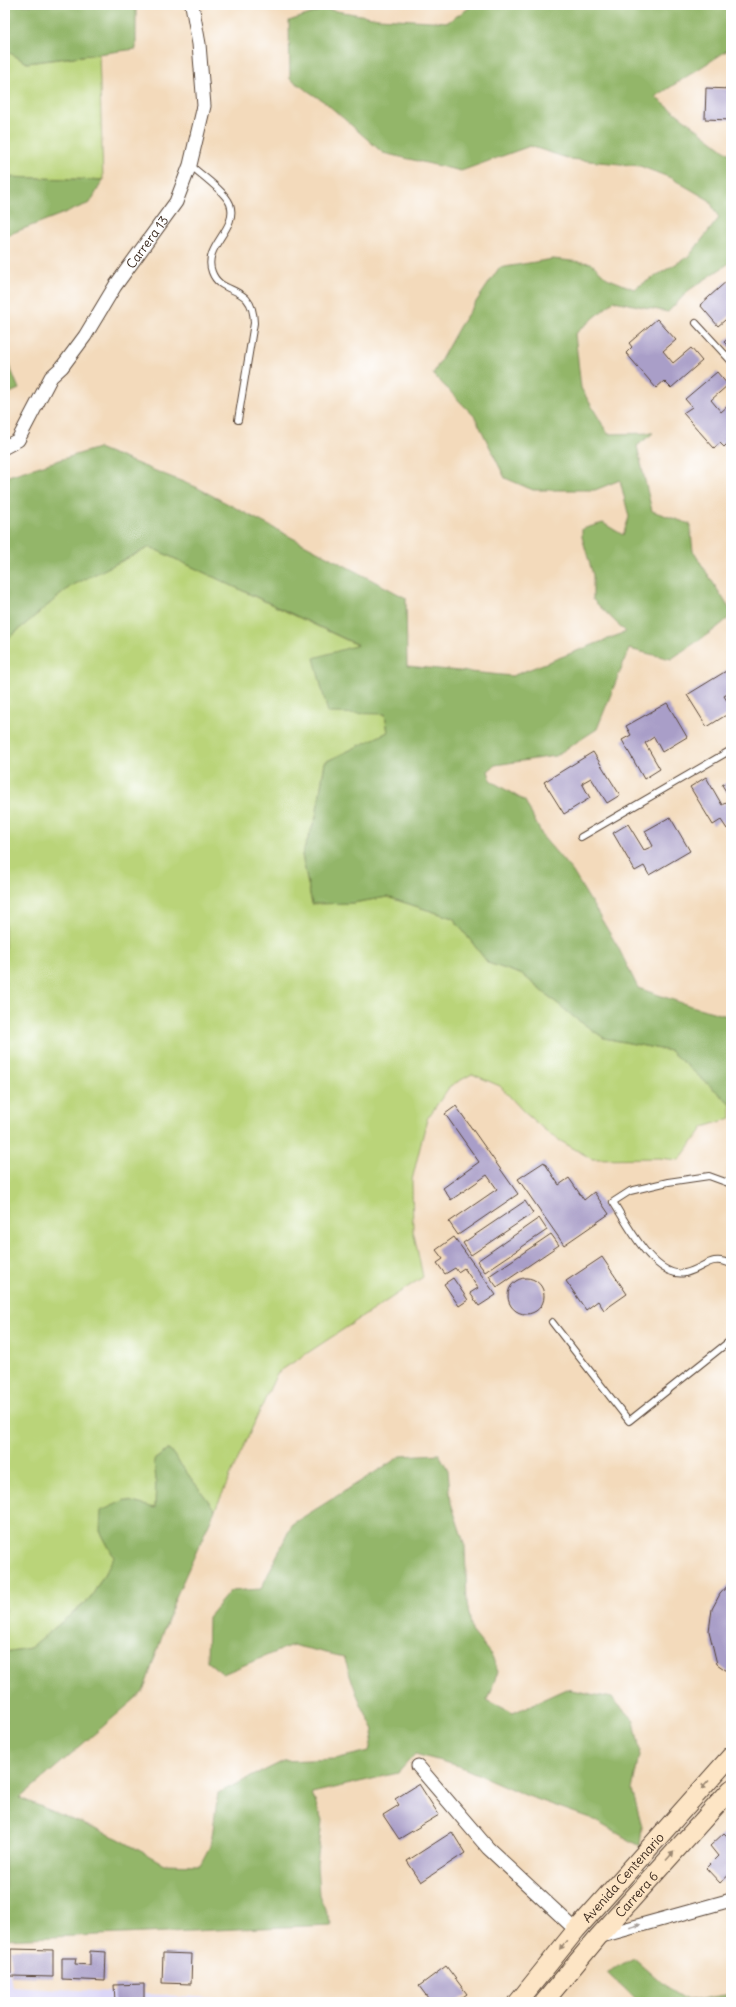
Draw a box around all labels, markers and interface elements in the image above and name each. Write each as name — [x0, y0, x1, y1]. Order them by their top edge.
street label: Carrera 13 — [122, 212, 172, 272]
one-way arrow — [700, 1780, 710, 1790]
street label: Avenida Centenario — [579, 1829, 668, 1926]
one-way arrow — [666, 1851, 675, 1861]
street label: Carrera 6 — [612, 1868, 662, 1921]
one-way arrow — [630, 1923, 642, 1929]
one-way arrow — [559, 1940, 568, 1951]

